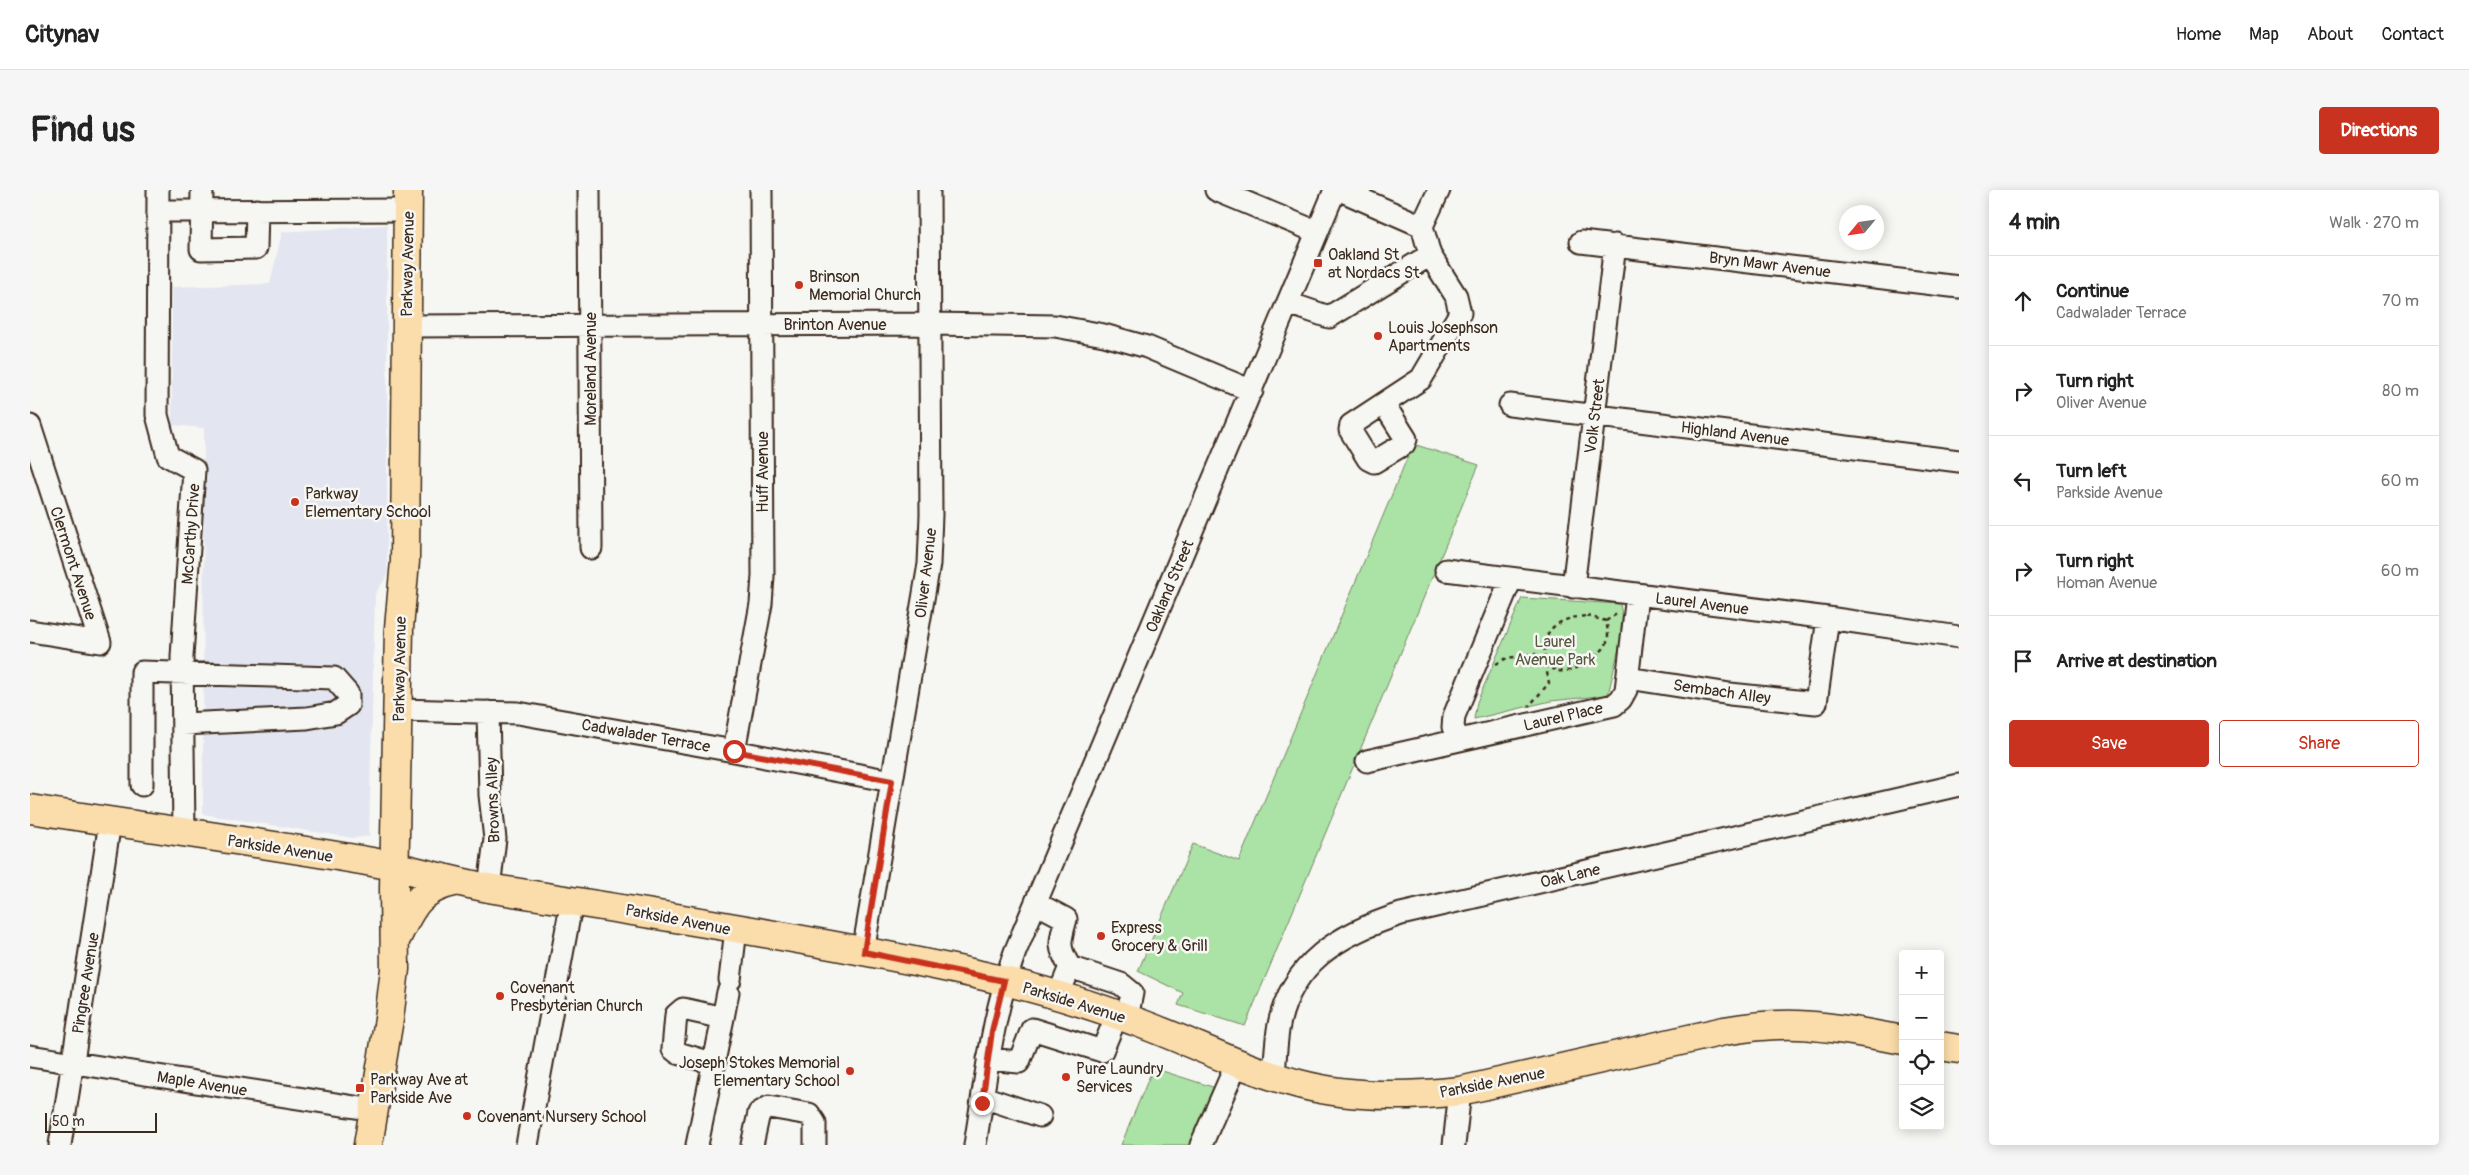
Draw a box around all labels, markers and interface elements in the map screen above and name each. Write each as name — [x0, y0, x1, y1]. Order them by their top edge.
text: Citynav — [25, 20, 100, 49]
text: Home — [2176, 23, 2221, 46]
text: Map — [2249, 23, 2279, 46]
text: About — [2307, 23, 2353, 46]
text: Contact — [2381, 23, 2444, 46]
button: Directions — [2319, 107, 2439, 154]
text: Find us — [30, 108, 135, 152]
north arrow — [1839, 205, 1884, 250]
text: 4 min — [2009, 209, 2060, 236]
street label: Parkway Avenue — [397, 211, 419, 317]
text: Walk · 270 m — [2329, 213, 2419, 233]
place label: Oakland St at Nordacs St — [1328, 245, 1420, 283]
street label: Bryn Mawr Avenue — [1708, 248, 1832, 282]
marker: Oakland St at Nordacs St — [1312, 257, 1324, 269]
place label: Brinson Memorial Church — [809, 267, 921, 305]
marker: Brinson Memorial Church — [793, 279, 805, 291]
text: Continue — [2056, 279, 2129, 303]
icon: ahead — [2009, 287, 2037, 315]
text: 70 m — [2382, 291, 2419, 311]
text: Cadwalader Terrace — [2056, 303, 2186, 323]
street label: Moreland Avenue — [581, 312, 601, 426]
street label: Brinton Avenue — [784, 315, 887, 335]
place label: Louis Josephson Apartments — [1388, 318, 1498, 356]
marker: Louis Josephson Apartments — [1372, 330, 1384, 342]
text: Turn right — [2056, 369, 2134, 393]
street label: Volk Street — [1580, 377, 1610, 455]
icon: right — [2009, 377, 2037, 405]
text: 80 m — [2382, 381, 2419, 401]
text: Oliver Avenue — [2056, 393, 2147, 413]
street label: Highland Avenue — [1680, 417, 1790, 451]
street label: Huff Avenue — [753, 431, 773, 513]
text: Turn left — [2056, 459, 2126, 483]
icon: left — [2009, 467, 2037, 495]
text: 60 m — [2381, 471, 2419, 491]
street label: McCarthy Drive — [177, 483, 205, 585]
text: Parkside Avenue — [2056, 483, 2163, 503]
place label: Parkway Elementary School — [305, 484, 431, 522]
marker: Parkway Elementary School — [289, 496, 301, 508]
street label: Clermont Avenue — [45, 504, 101, 623]
street label: Oliver Avenue — [911, 527, 941, 619]
street label: Oakland Street — [1141, 537, 1199, 636]
text: Turn right — [2056, 549, 2134, 573]
icon: right — [2009, 557, 2037, 585]
text: 60 m — [2381, 561, 2419, 581]
text: Homan Avenue — [2056, 573, 2157, 593]
street label: Laurel Avenue — [1654, 588, 1750, 620]
street label: Parkway Avenue — [389, 616, 411, 722]
park label: Laurel Avenue Park — [1515, 632, 1596, 670]
icon: arrive — [2009, 647, 2037, 675]
text: Arrive at destination — [2056, 649, 2217, 673]
street label: Sembach Alley — [1672, 675, 1772, 709]
street label: Laurel Place — [1522, 698, 1605, 736]
street label: Cadwalader Terrace — [580, 715, 712, 757]
button: Save — [2009, 720, 2209, 767]
button: Share — [2219, 720, 2419, 767]
route start — [723, 740, 746, 763]
street label: Browns Alley — [482, 757, 504, 843]
street label: Parkside Avenue — [226, 831, 334, 867]
street label: Oak Lane — [1538, 859, 1602, 893]
street label: Parkside Avenue — [624, 900, 732, 940]
place label: Express Grocery & Grill — [1111, 918, 1208, 956]
marker: Express Grocery & Grill — [1095, 930, 1107, 942]
street label: Pingree Avenue — [68, 931, 104, 1035]
map controls — [1899, 950, 1944, 1130]
button: + — [1899, 950, 1944, 995]
place label: Covenant Presbyterian Church — [510, 978, 643, 1016]
street label: Parkside Avenue — [1020, 978, 1128, 1028]
marker: Covenant Presbyterian Church — [494, 990, 506, 1002]
button: − — [1899, 995, 1944, 1040]
button: locate — [1899, 1040, 1944, 1085]
place label: Joseph Stokes Memorial Elementary School — [679, 1053, 840, 1091]
place label: Pure Laundry Services — [1076, 1059, 1163, 1097]
street label: Parkside Avenue — [1438, 1063, 1547, 1103]
marker: Joseph Stokes Memorial Elementary School — [844, 1065, 856, 1077]
street label: Maple Avenue — [155, 1067, 248, 1101]
place label: Parkway Ave at Parkside Ave — [370, 1070, 469, 1108]
marker: Pure Laundry Services — [1060, 1071, 1072, 1083]
marker: Parkway Ave at Parkside Ave — [354, 1082, 366, 1094]
button: layers — [1899, 1085, 1944, 1130]
route end — [971, 1092, 994, 1115]
place label: Covenant Nursery School — [477, 1107, 647, 1127]
scale bar — [45, 1110, 158, 1133]
marker: Covenant Nursery School — [461, 1110, 473, 1122]
text: 50 m — [52, 1113, 85, 1130]

